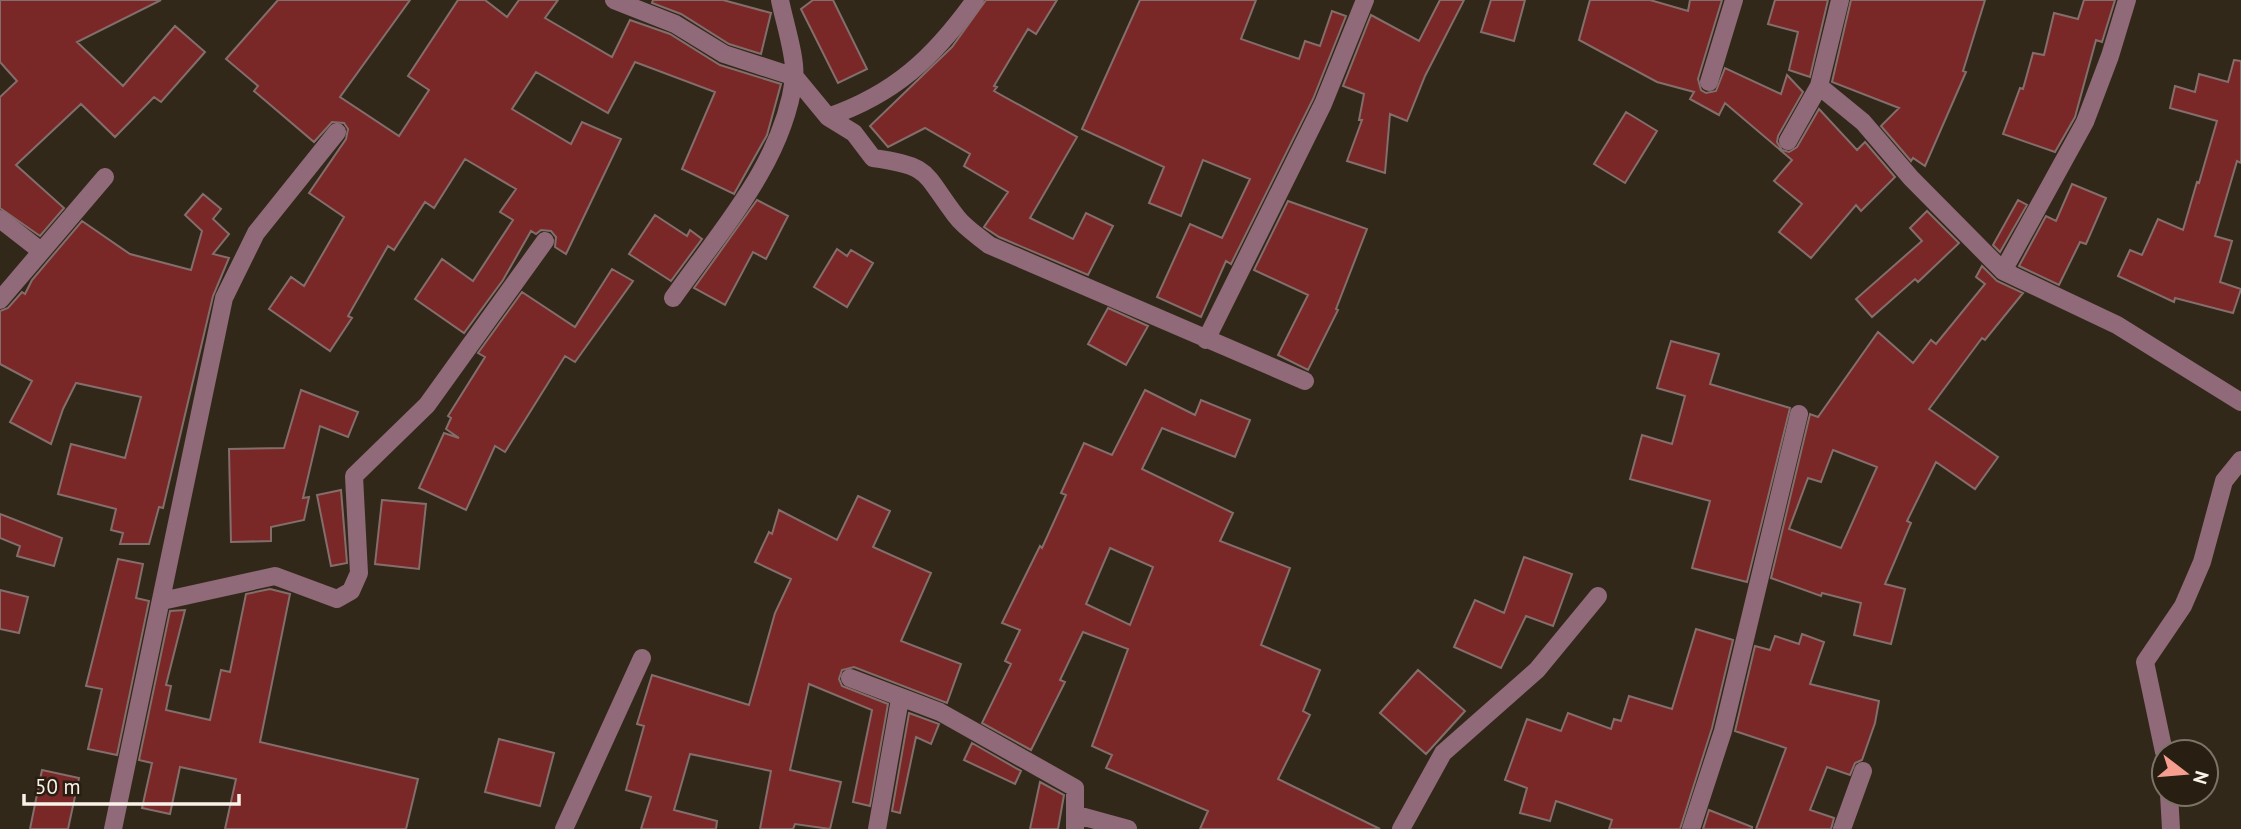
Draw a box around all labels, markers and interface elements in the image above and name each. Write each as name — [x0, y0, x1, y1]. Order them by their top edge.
north arrow — [2150, 738, 2220, 808]
scale bar — [24, 762, 240, 806]
text: N — [2188, 768, 2215, 787]
text: 50 m — [35, 773, 81, 800]

